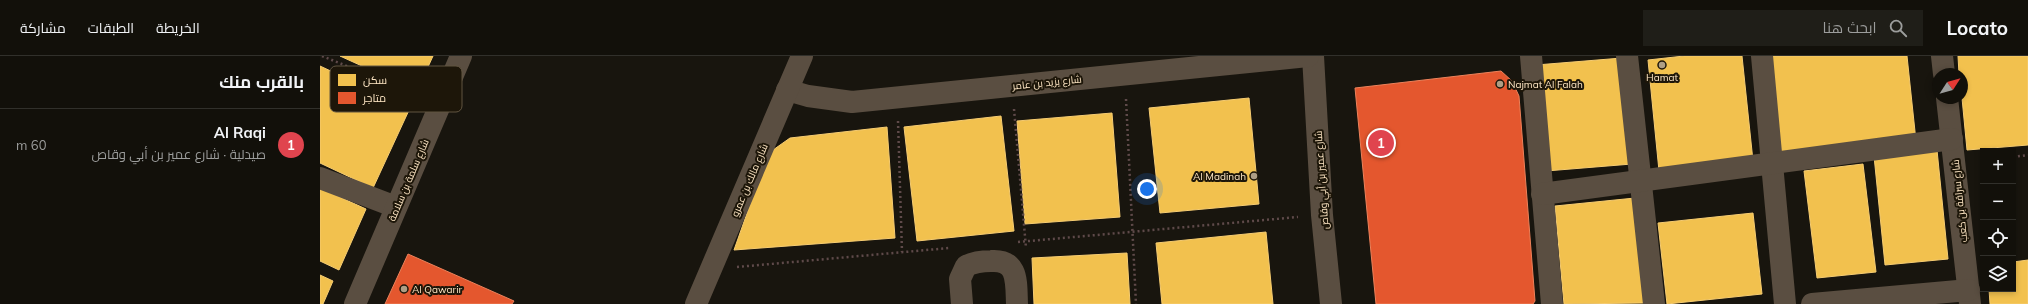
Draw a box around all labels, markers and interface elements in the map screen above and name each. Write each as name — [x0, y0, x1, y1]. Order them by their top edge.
search box — [1643, 10, 1923, 46]
text: Locato — [1947, 16, 2008, 40]
icon: search — [1887, 17, 1909, 39]
text: ابحث هنا — [1823, 18, 1877, 37]
text: مشاركة — [20, 19, 66, 37]
text: الطبقات — [88, 19, 134, 37]
text: الخريطة — [156, 19, 200, 37]
marker: Hamat — [1657, 60, 1667, 70]
legend — [330, 66, 462, 112]
north arrow — [1932, 68, 1968, 104]
text: بالقرب منك — [219, 71, 304, 92]
place label: Hamat — [1646, 71, 1678, 84]
street label: شارع يزيد بن عامر — [1011, 72, 1082, 93]
text: سكن — [363, 73, 387, 87]
place label: Najmat Al Falah — [1508, 78, 1583, 91]
marker: Najmat Al Falah — [1495, 79, 1505, 89]
text: متاجر — [362, 91, 386, 105]
text: Al Raqi — [214, 123, 266, 142]
pin: 1 — [1368, 128, 1394, 158]
street label: شارع عمير بن أبي وقاص — [1312, 130, 1332, 230]
text: 60 m — [16, 137, 46, 153]
text: 1 — [287, 137, 295, 153]
street label: شارع سلمة بن سلامة — [385, 137, 432, 223]
street label: شارع مالك بن عمرو — [728, 142, 771, 219]
text: صيدلية · شارع عمير بن أبي وقاص — [92, 146, 266, 162]
map controls — [1980, 148, 2016, 292]
button: + — [1980, 148, 2016, 184]
street label: شارع سراقة بن كعب — [1949, 159, 1970, 243]
place label: Al Madinah — [1193, 170, 1246, 183]
marker: Al Madinah — [1249, 171, 1259, 181]
your location — [1137, 179, 1157, 199]
button: − — [1980, 184, 2016, 220]
button: locate — [1980, 220, 2016, 256]
button: layers — [1980, 256, 2016, 292]
place label: Al Qawarir — [412, 283, 463, 296]
marker: Al Qawarir — [399, 284, 409, 294]

